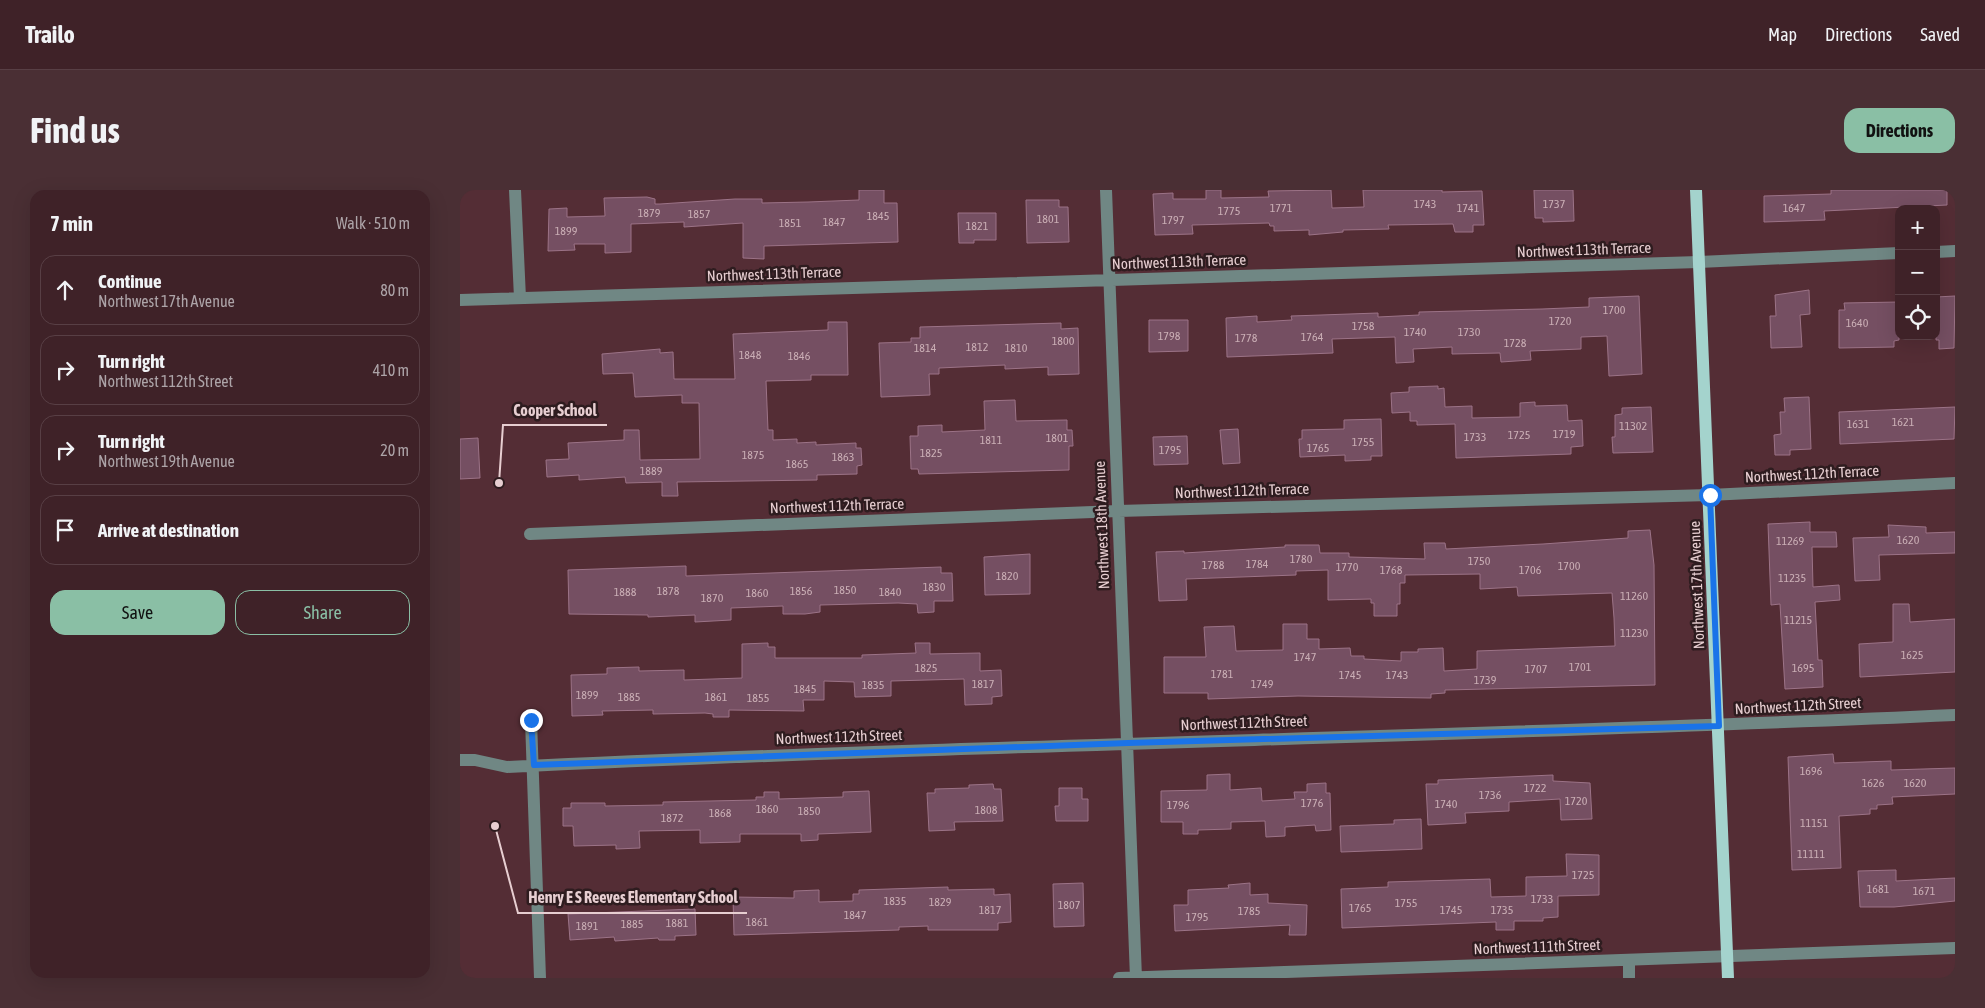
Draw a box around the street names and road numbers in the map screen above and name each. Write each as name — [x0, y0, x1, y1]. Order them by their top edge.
street label: Northwest 113th Terrace — [1517, 239, 1652, 260]
street label: Northwest 113th Terrace — [1112, 251, 1247, 272]
street label: Northwest 113th Terrace — [707, 263, 842, 284]
street label: Northwest 18th Avenue — [1091, 460, 1112, 589]
street label: Northwest 112th Terrace — [1744, 461, 1880, 486]
street label: Northwest 112th Terrace — [1175, 480, 1310, 501]
street label: Northwest 112th Terrace — [770, 495, 905, 516]
street label: Northwest 17th Avenue — [1686, 520, 1707, 649]
street label: Northwest 112th Street — [1734, 694, 1862, 717]
street label: Northwest 112th Street — [1180, 712, 1308, 733]
street label: Northwest 112th Street — [775, 726, 903, 747]
street label: Northwest 111th Street — [1473, 936, 1601, 957]

